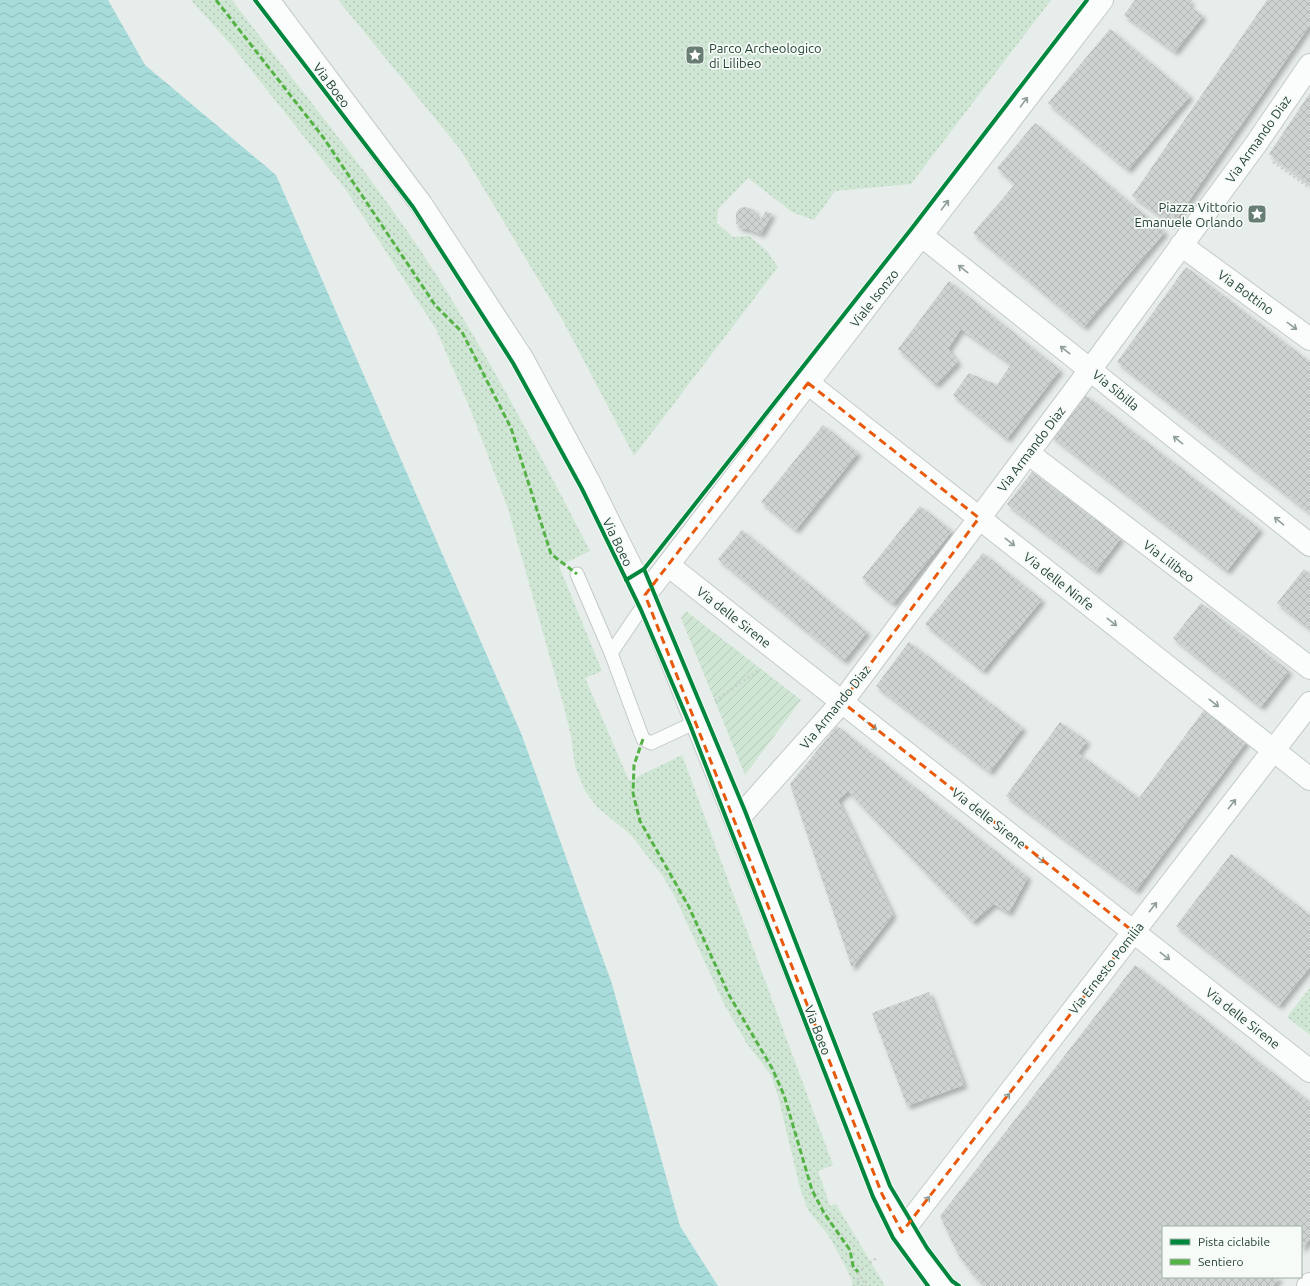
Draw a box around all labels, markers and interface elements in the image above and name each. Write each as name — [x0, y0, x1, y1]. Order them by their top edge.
place label: Parco Archeologico di Lilibeo — [709, 41, 822, 70]
place icon: Parco Archeologico di Lilibeo — [684, 44, 706, 66]
street label: Via Boeo — [311, 60, 353, 110]
street label: Via Armando Diaz — [1223, 93, 1293, 185]
one-way arrow — [1020, 96, 1028, 107]
one-way arrow — [941, 200, 949, 211]
place label: Piazza Vittorio Emanuele Orlando — [1134, 200, 1243, 229]
place icon: Piazza Vittorio Emanuele Orlando — [1246, 203, 1268, 225]
one-way arrow — [958, 265, 969, 274]
street label: Viale Isonzo — [847, 266, 901, 330]
street label: Via Bottino — [1215, 267, 1277, 317]
one-way arrow — [1286, 322, 1297, 330]
one-way arrow — [1060, 346, 1071, 354]
street label: Via Sibilla — [1090, 367, 1142, 413]
street label: Via Armando Diaz — [994, 403, 1068, 494]
one-way arrow — [1172, 435, 1183, 444]
street label: Via Boeo — [600, 515, 636, 569]
one-way arrow — [1274, 516, 1285, 525]
street label: Via Lilibeo — [1141, 537, 1197, 585]
one-way arrow — [1004, 538, 1015, 546]
street label: Via delle Ninfe — [1021, 549, 1097, 613]
street label: Via delle Sirene — [694, 584, 774, 650]
one-way arrow — [1106, 618, 1117, 627]
street label: Via Armando Diaz — [797, 662, 873, 752]
one-way arrow — [1209, 699, 1220, 707]
one-way arrow — [867, 722, 878, 730]
street label: Via delle Sirene — [949, 785, 1029, 851]
one-way arrow — [1228, 798, 1237, 809]
one-way arrow — [1035, 854, 1046, 863]
one-way arrow — [1149, 901, 1158, 912]
street label: Via Ernesto Pomilia — [1066, 919, 1146, 1017]
one-way arrow — [1159, 952, 1170, 961]
street label: Via delle Sirene — [1203, 985, 1283, 1051]
street label: Via Boeo — [802, 1003, 834, 1057]
one-way arrow — [1001, 1093, 1010, 1104]
one-way arrow — [922, 1196, 931, 1207]
legend — [1162, 1226, 1302, 1278]
text: Pista ciclabile — [1198, 1235, 1270, 1248]
text: Sentiero — [1198, 1255, 1244, 1268]

